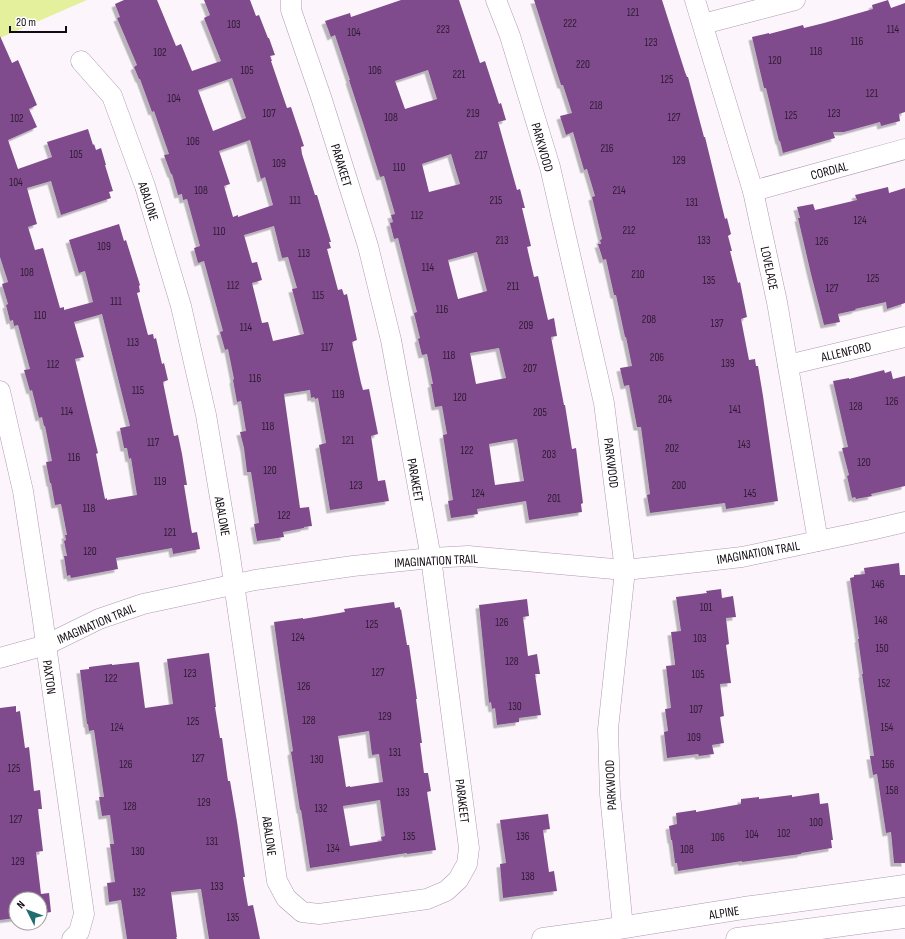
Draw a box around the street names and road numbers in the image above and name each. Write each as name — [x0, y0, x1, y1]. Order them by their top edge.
street label: PARKWOOD — [527, 121, 557, 174]
street label: PARAKEET — [327, 142, 355, 189]
street label: CORDIAL — [809, 158, 850, 184]
street label: ABALONE — [134, 179, 162, 223]
street label: LOVELACE — [757, 245, 781, 291]
street label: ALLENFORD — [819, 338, 873, 366]
street label: PARKWOOD — [600, 437, 622, 489]
street label: PARAKEET — [403, 457, 427, 503]
street label: ABALONE — [211, 494, 233, 537]
street label: IMAGINATION TRAIL — [716, 538, 801, 568]
street label: IMAGINATION TRAIL — [394, 551, 478, 571]
street label: IMAGINATION TRAIL — [55, 600, 138, 648]
street label: PAXTON — [39, 659, 59, 695]
street label: PARKWOOD — [602, 759, 620, 811]
street label: PARAKEET — [451, 778, 473, 824]
street label: ABALONE — [258, 814, 280, 857]
street label: ALPINE — [707, 903, 740, 923]

